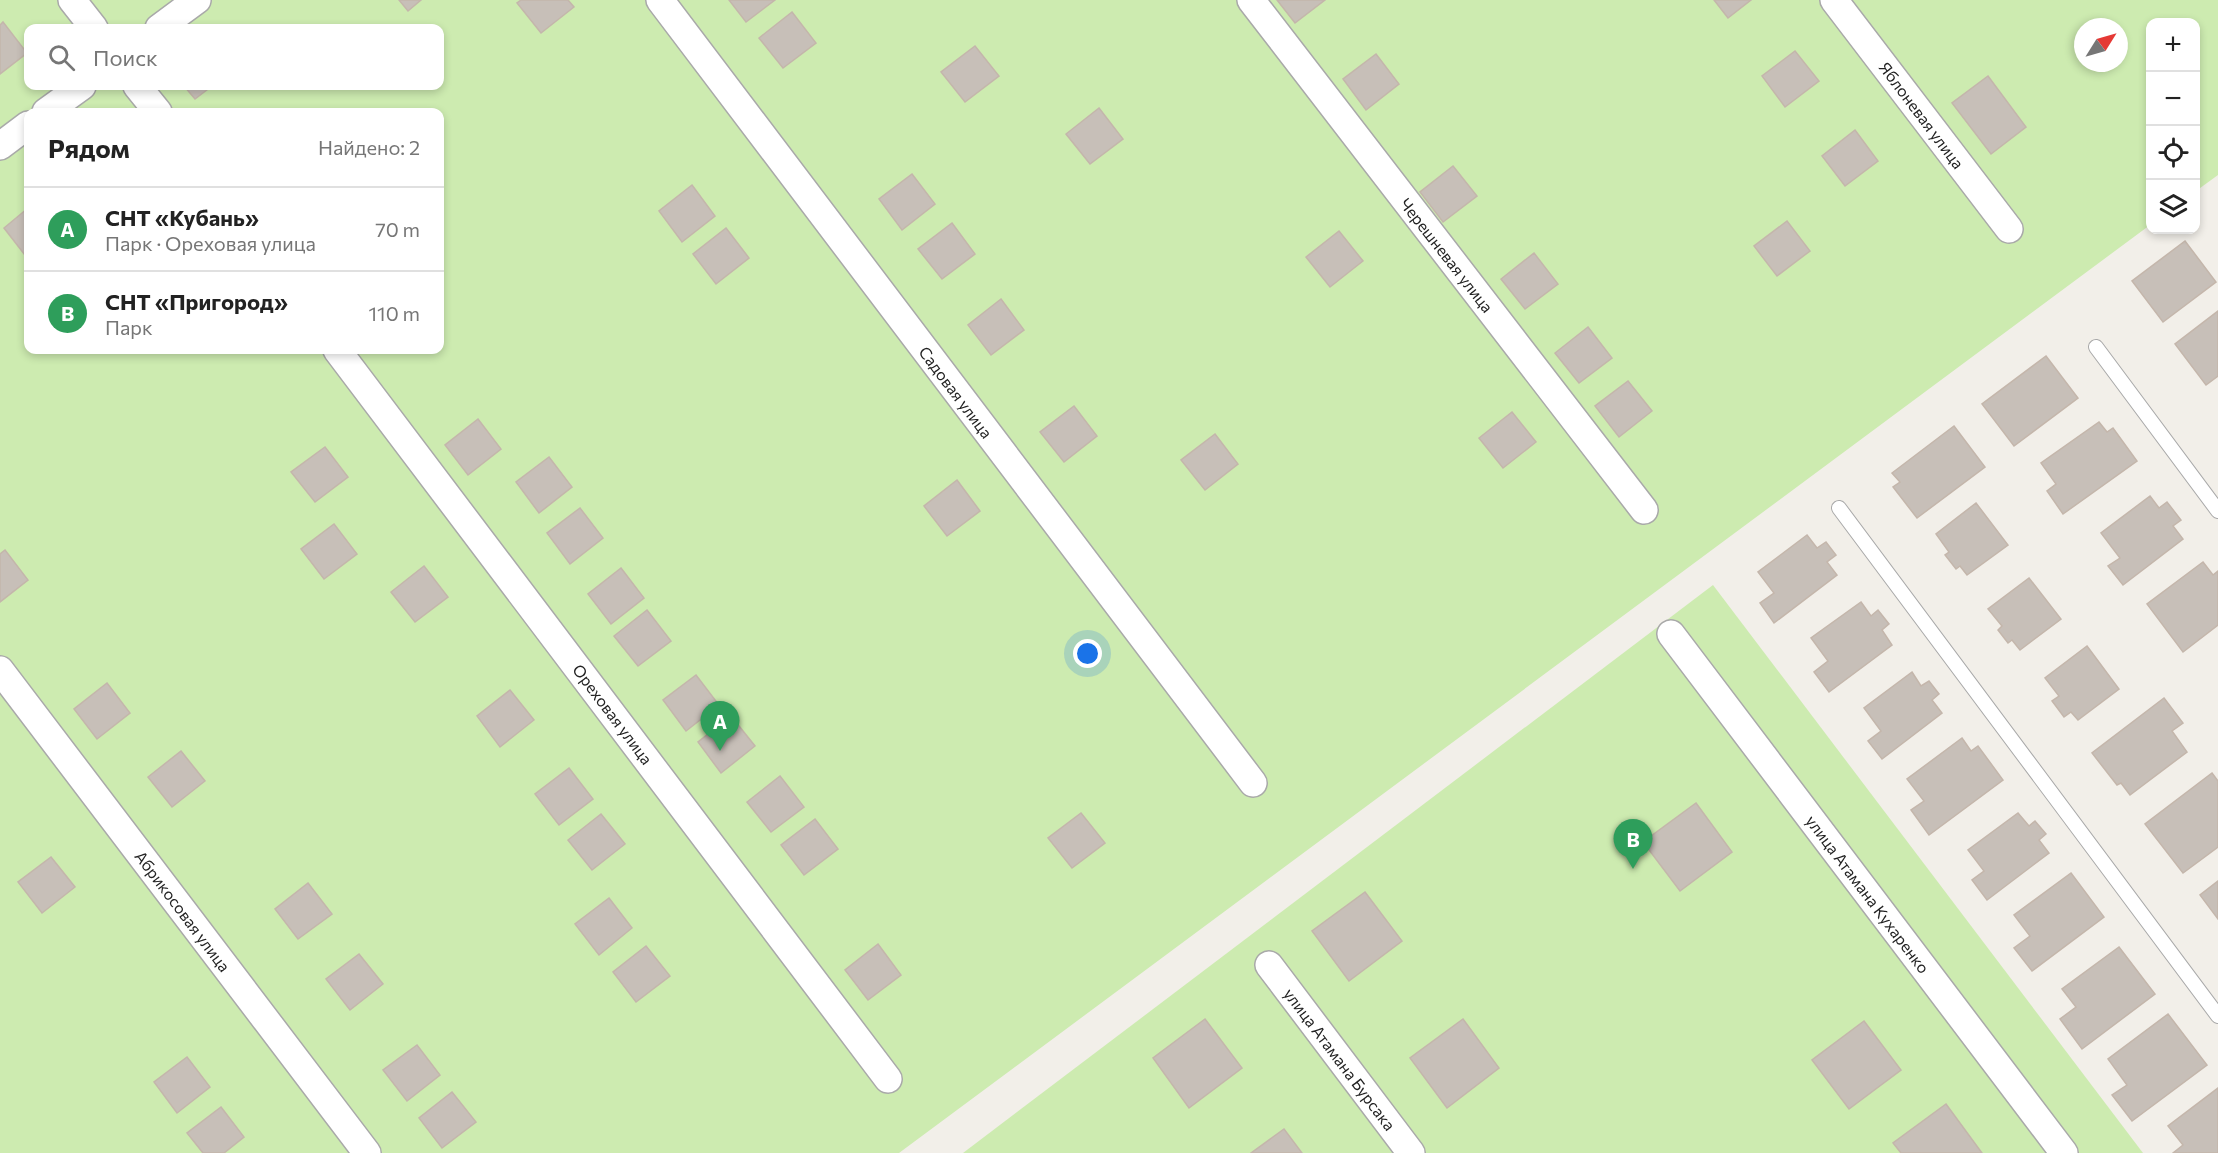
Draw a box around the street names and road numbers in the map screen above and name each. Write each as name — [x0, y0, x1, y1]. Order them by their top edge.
street label: Яблоневая улица — [1876, 58, 1968, 172]
street label: Черешневая улица — [1396, 194, 1498, 316]
street label: Садовая улица — [915, 342, 997, 442]
street label: Ореховая улица — [569, 660, 657, 768]
street label: улица Атамана Кухаренко — [1802, 811, 1934, 977]
street label: Абрикосовая улица — [131, 847, 235, 975]
street label: улица Атамана Бурсака — [1280, 984, 1400, 1134]

